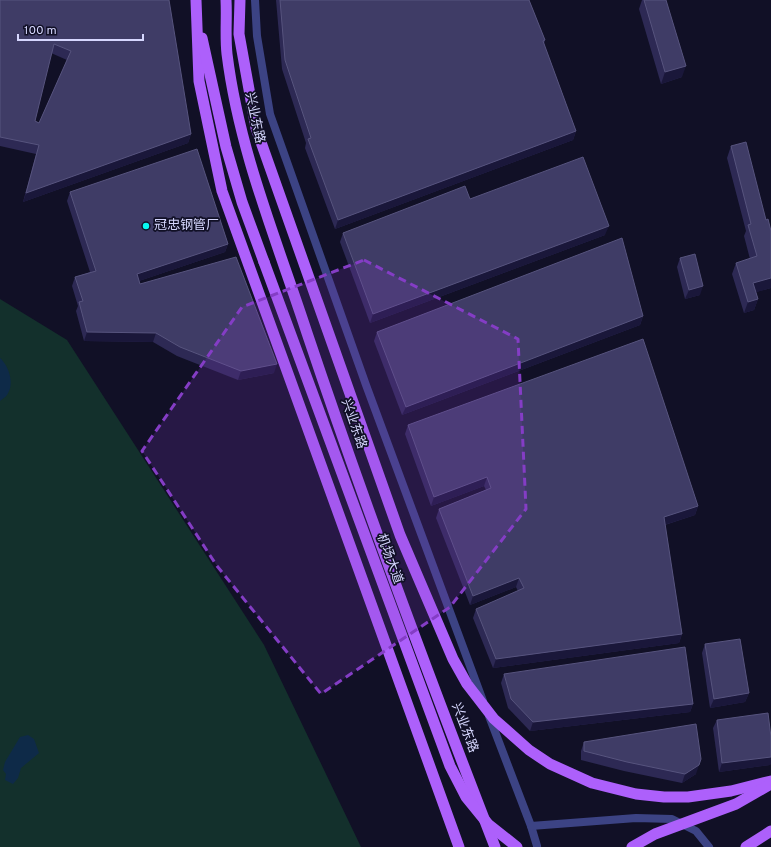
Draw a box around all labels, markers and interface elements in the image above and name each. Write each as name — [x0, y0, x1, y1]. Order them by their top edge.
scale bar — [18, 16, 143, 42]
text: 100 m — [24, 23, 57, 39]
street label: 兴业东路 — [241, 91, 267, 145]
place label: 冠忠钢管厂 — [154, 218, 219, 234]
marker: 冠忠钢管厂 — [141, 221, 151, 231]
street label: 兴业东路 — [337, 397, 369, 451]
street label: 机场大道 — [373, 532, 405, 586]
street label: 兴业东路 — [447, 701, 481, 755]

